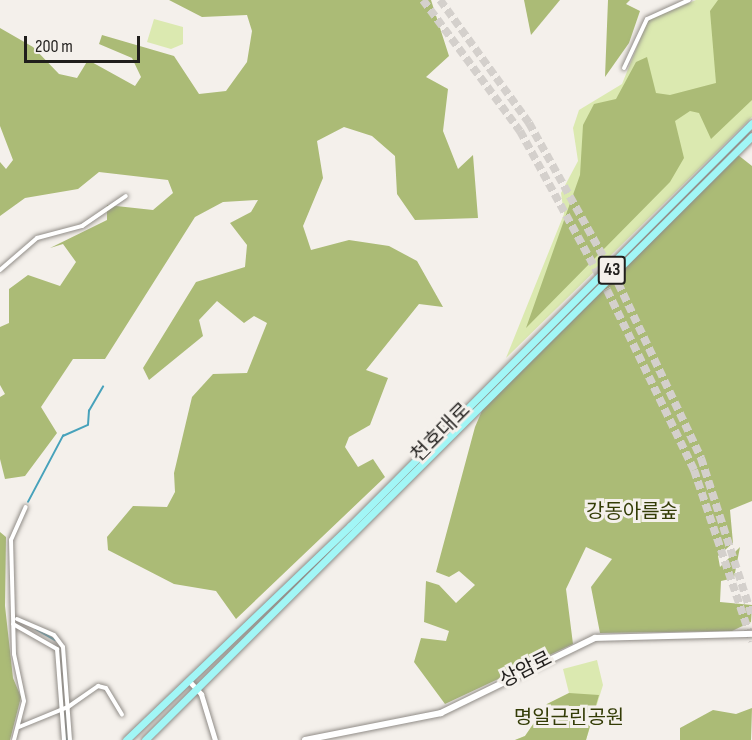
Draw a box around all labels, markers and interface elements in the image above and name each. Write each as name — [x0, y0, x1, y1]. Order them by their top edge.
scale bar — [27, 24, 142, 62]
text: 200 m — [35, 36, 73, 57]
road number: 43 — [597, 255, 627, 285]
street label: 천호대로 — [406, 398, 476, 468]
park label: 강동아름숲 — [586, 500, 678, 524]
street label: 상암로 — [496, 647, 556, 693]
park label: 명일근린공원 — [514, 706, 624, 730]

